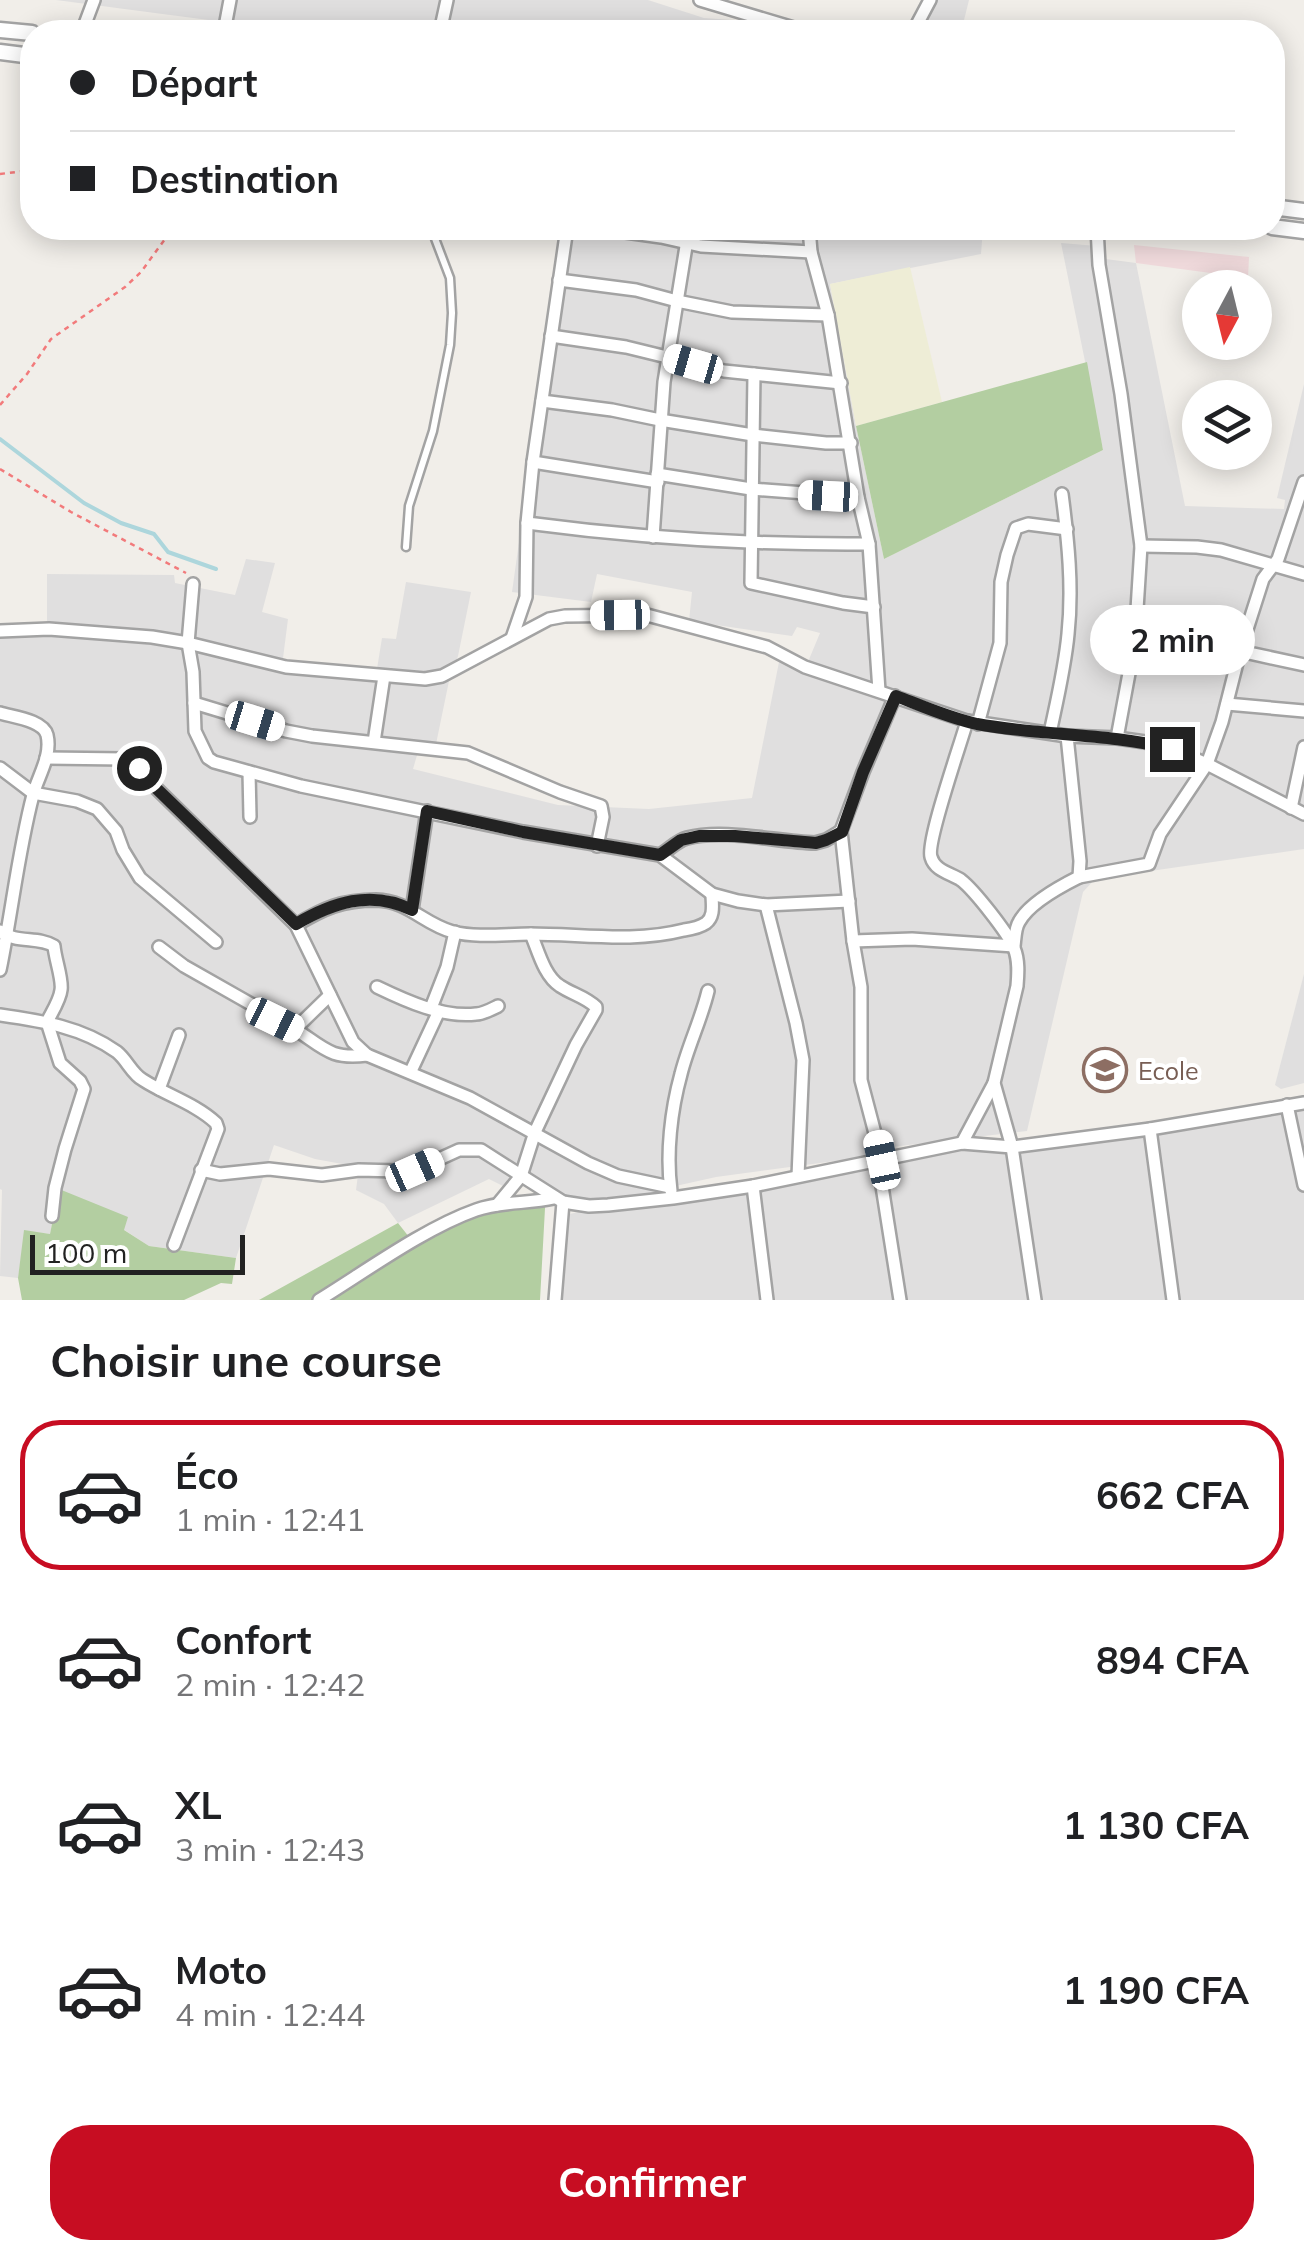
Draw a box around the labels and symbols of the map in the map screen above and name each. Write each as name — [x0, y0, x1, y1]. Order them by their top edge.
north arrow — [1182, 270, 1272, 360]
car — [660, 341, 726, 387]
car — [797, 479, 859, 513]
car — [590, 599, 650, 631]
callout: 2 min — [1090, 604, 1254, 674]
car — [222, 698, 288, 744]
route end — [1150, 727, 1195, 772]
route start — [117, 746, 162, 791]
car — [241, 993, 309, 1047]
school or university icon: Ecole — [1082, 1047, 1128, 1093]
place label: Ecole — [1138, 1055, 1199, 1086]
car — [861, 1128, 903, 1192]
car — [381, 1144, 449, 1196]
scale bar — [30, 1230, 245, 1274]

